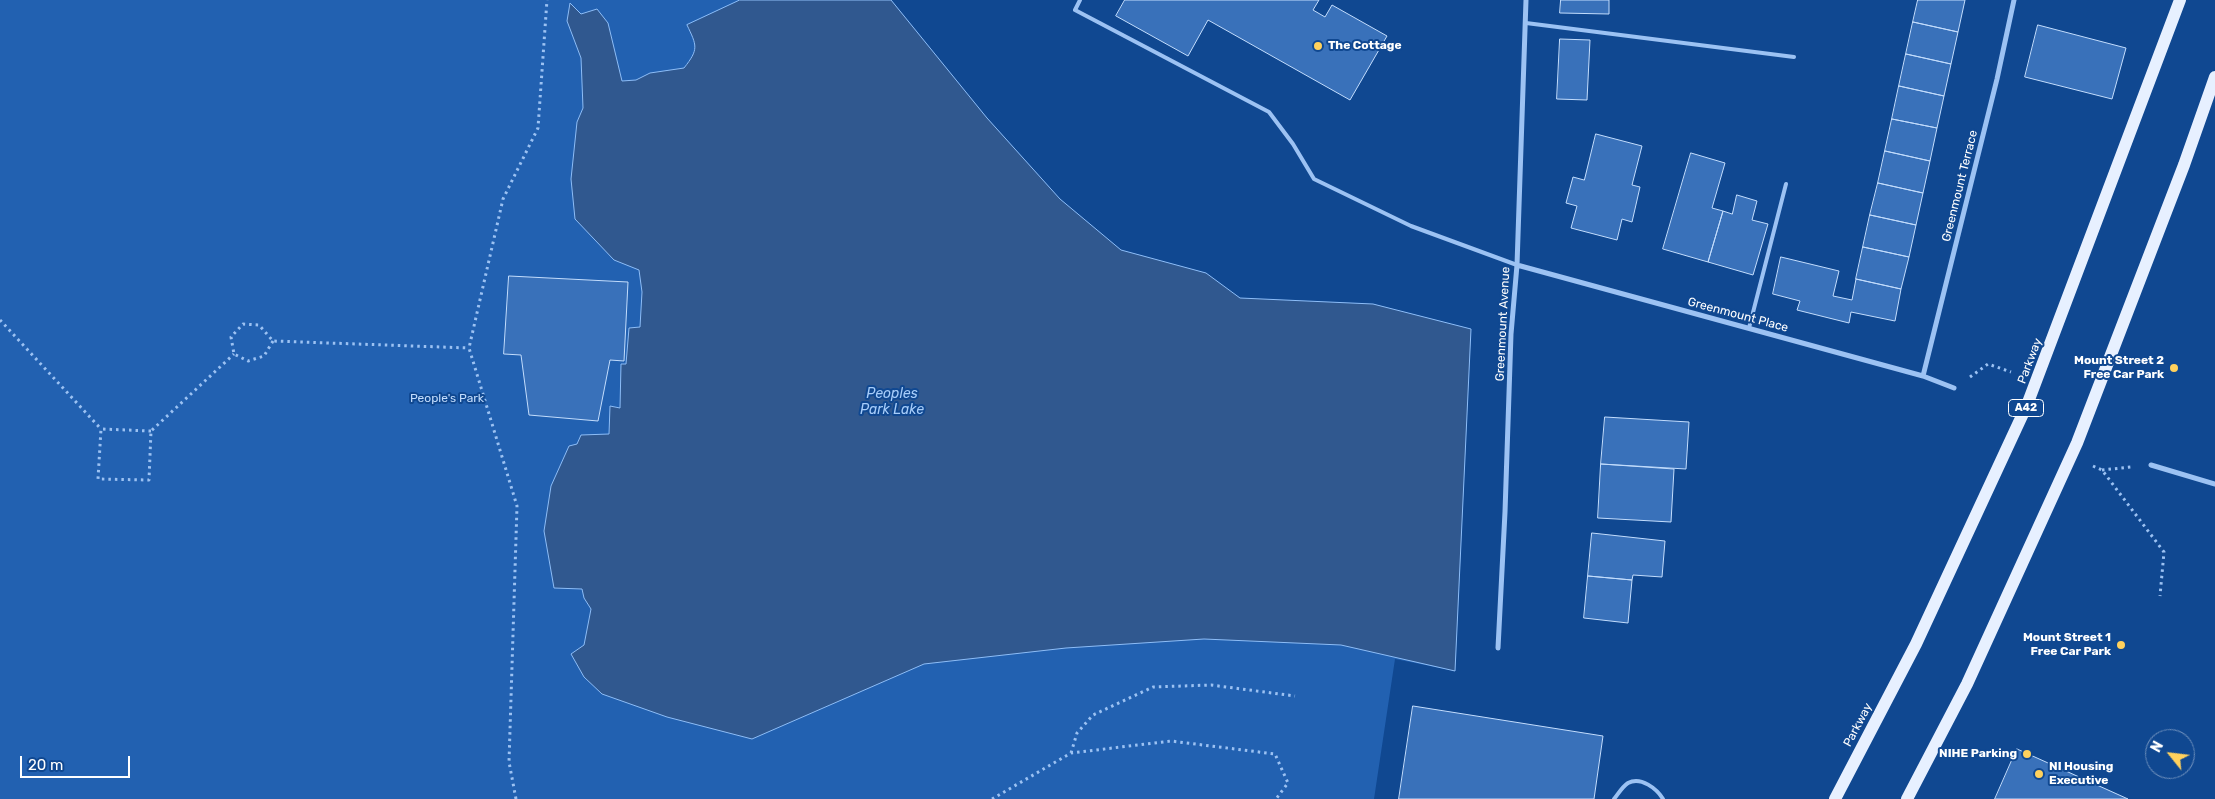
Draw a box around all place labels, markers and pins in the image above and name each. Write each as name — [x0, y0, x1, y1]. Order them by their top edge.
place label: The Cottage — [1328, 39, 1402, 53]
marker: The Cottage — [1312, 40, 1324, 52]
place label: Mount Street 2 Free Car Park — [2074, 354, 2164, 382]
marker: Mount Street 2 Free Car Park — [2168, 362, 2180, 374]
place label: Mount Street 1 Free Car Park — [2023, 631, 2111, 659]
marker: Mount Street 1 Free Car Park — [2115, 639, 2127, 651]
place label: NIHE Parking — [1939, 747, 2017, 761]
marker: NIHE Parking — [2021, 748, 2033, 760]
place label: NI Housing Executive — [2049, 760, 2113, 788]
marker: NI Housing Executive — [2033, 768, 2045, 780]

